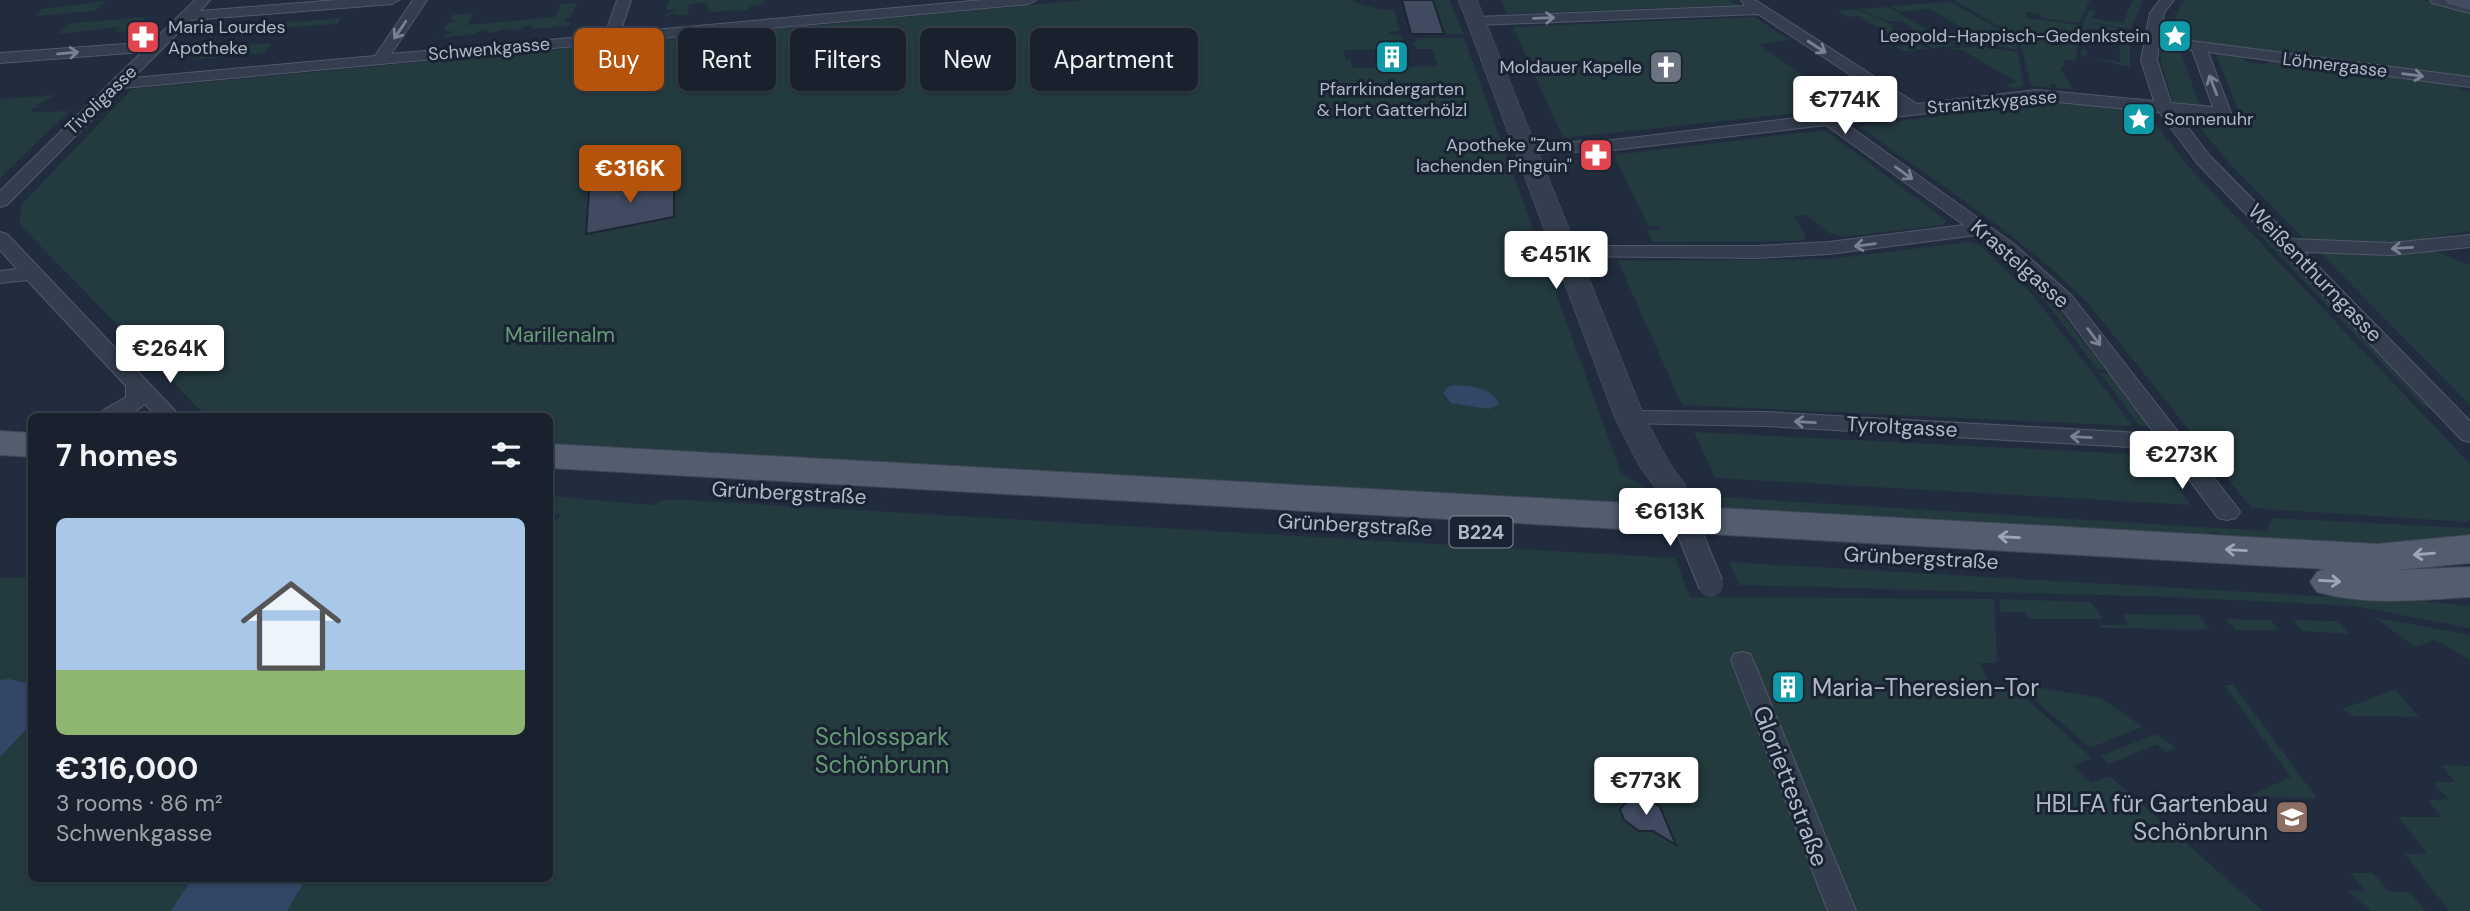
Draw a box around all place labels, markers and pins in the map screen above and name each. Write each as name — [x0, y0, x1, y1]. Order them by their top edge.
place label: Maria Lourdes Apotheke — [168, 15, 285, 60]
place icon: Leopold-Happisch-Gedenkstein — [2156, 17, 2194, 55]
pharmacy icon: Maria Lourdes Apotheke — [124, 18, 162, 56]
place label: Leopold-Happisch-Gedenkstein — [1880, 24, 2150, 48]
building icon: Pfarrkindergarten & Hort Gatterhölzl — [1373, 38, 1411, 76]
church icon: Moldauer Kapelle — [1647, 48, 1685, 86]
place label: Moldauer Kapelle — [1499, 55, 1642, 79]
pin: €774K — [1796, 76, 1894, 136]
place label: Pfarrkindergarten & Hort Gatterhölzl — [1317, 77, 1467, 122]
place icon: Sonnenuhr — [2120, 100, 2158, 138]
place label: Sonnenuhr — [2164, 107, 2254, 131]
place label: Apotheke "Zum lachenden Pinguin" — [1416, 133, 1572, 178]
pharmacy icon: Apotheke "Zum lachenden Pinguin" — [1577, 136, 1615, 174]
pin: €316K — [581, 146, 679, 205]
pin: €451K — [1507, 232, 1605, 291]
pin: €264K — [121, 326, 219, 385]
pin: €273K — [2133, 432, 2231, 491]
pin: €613K — [1621, 489, 1719, 548]
building icon: Maria-Theresien-Tor — [1769, 668, 1807, 706]
place label: Maria-Theresien-Tor — [1812, 672, 2039, 703]
pin: €773K — [1597, 758, 1695, 817]
place label: HBLFA für Gartenbau Schönbrunn — [2035, 788, 2268, 847]
school or university icon: HBLFA für Gartenbau Schönbrunn — [2273, 798, 2311, 836]

